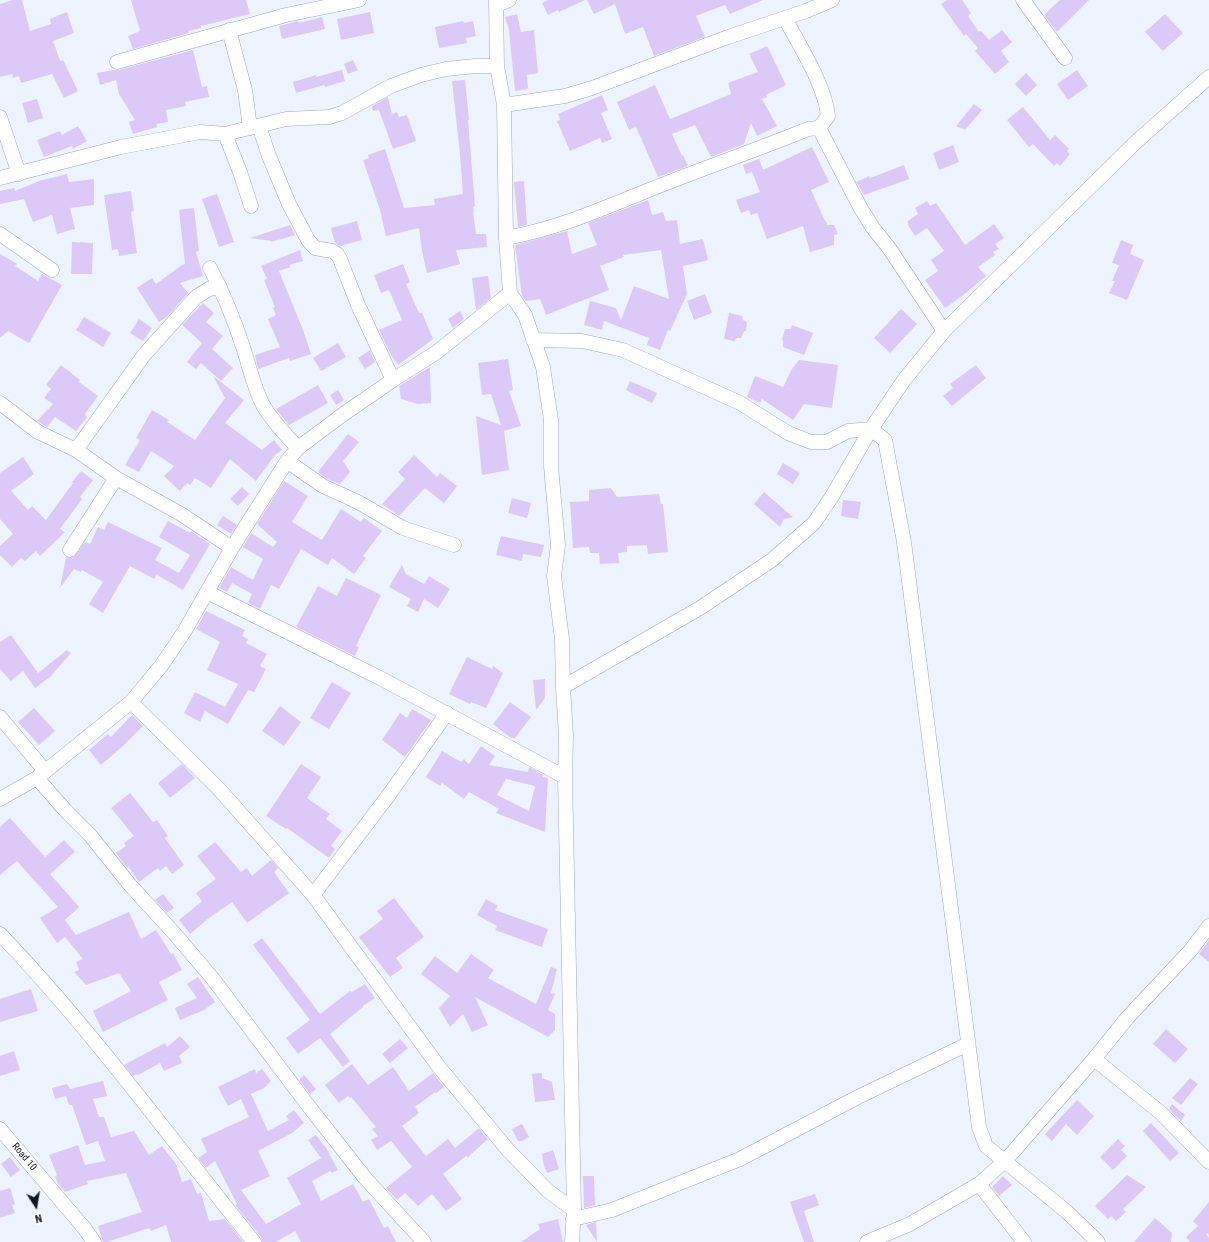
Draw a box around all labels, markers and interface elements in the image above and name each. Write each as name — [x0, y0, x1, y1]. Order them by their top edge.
street label: Road 10 — [9, 1141, 39, 1173]
north arrow — [16, 1186, 56, 1226]
text: N — [34, 1211, 43, 1225]

